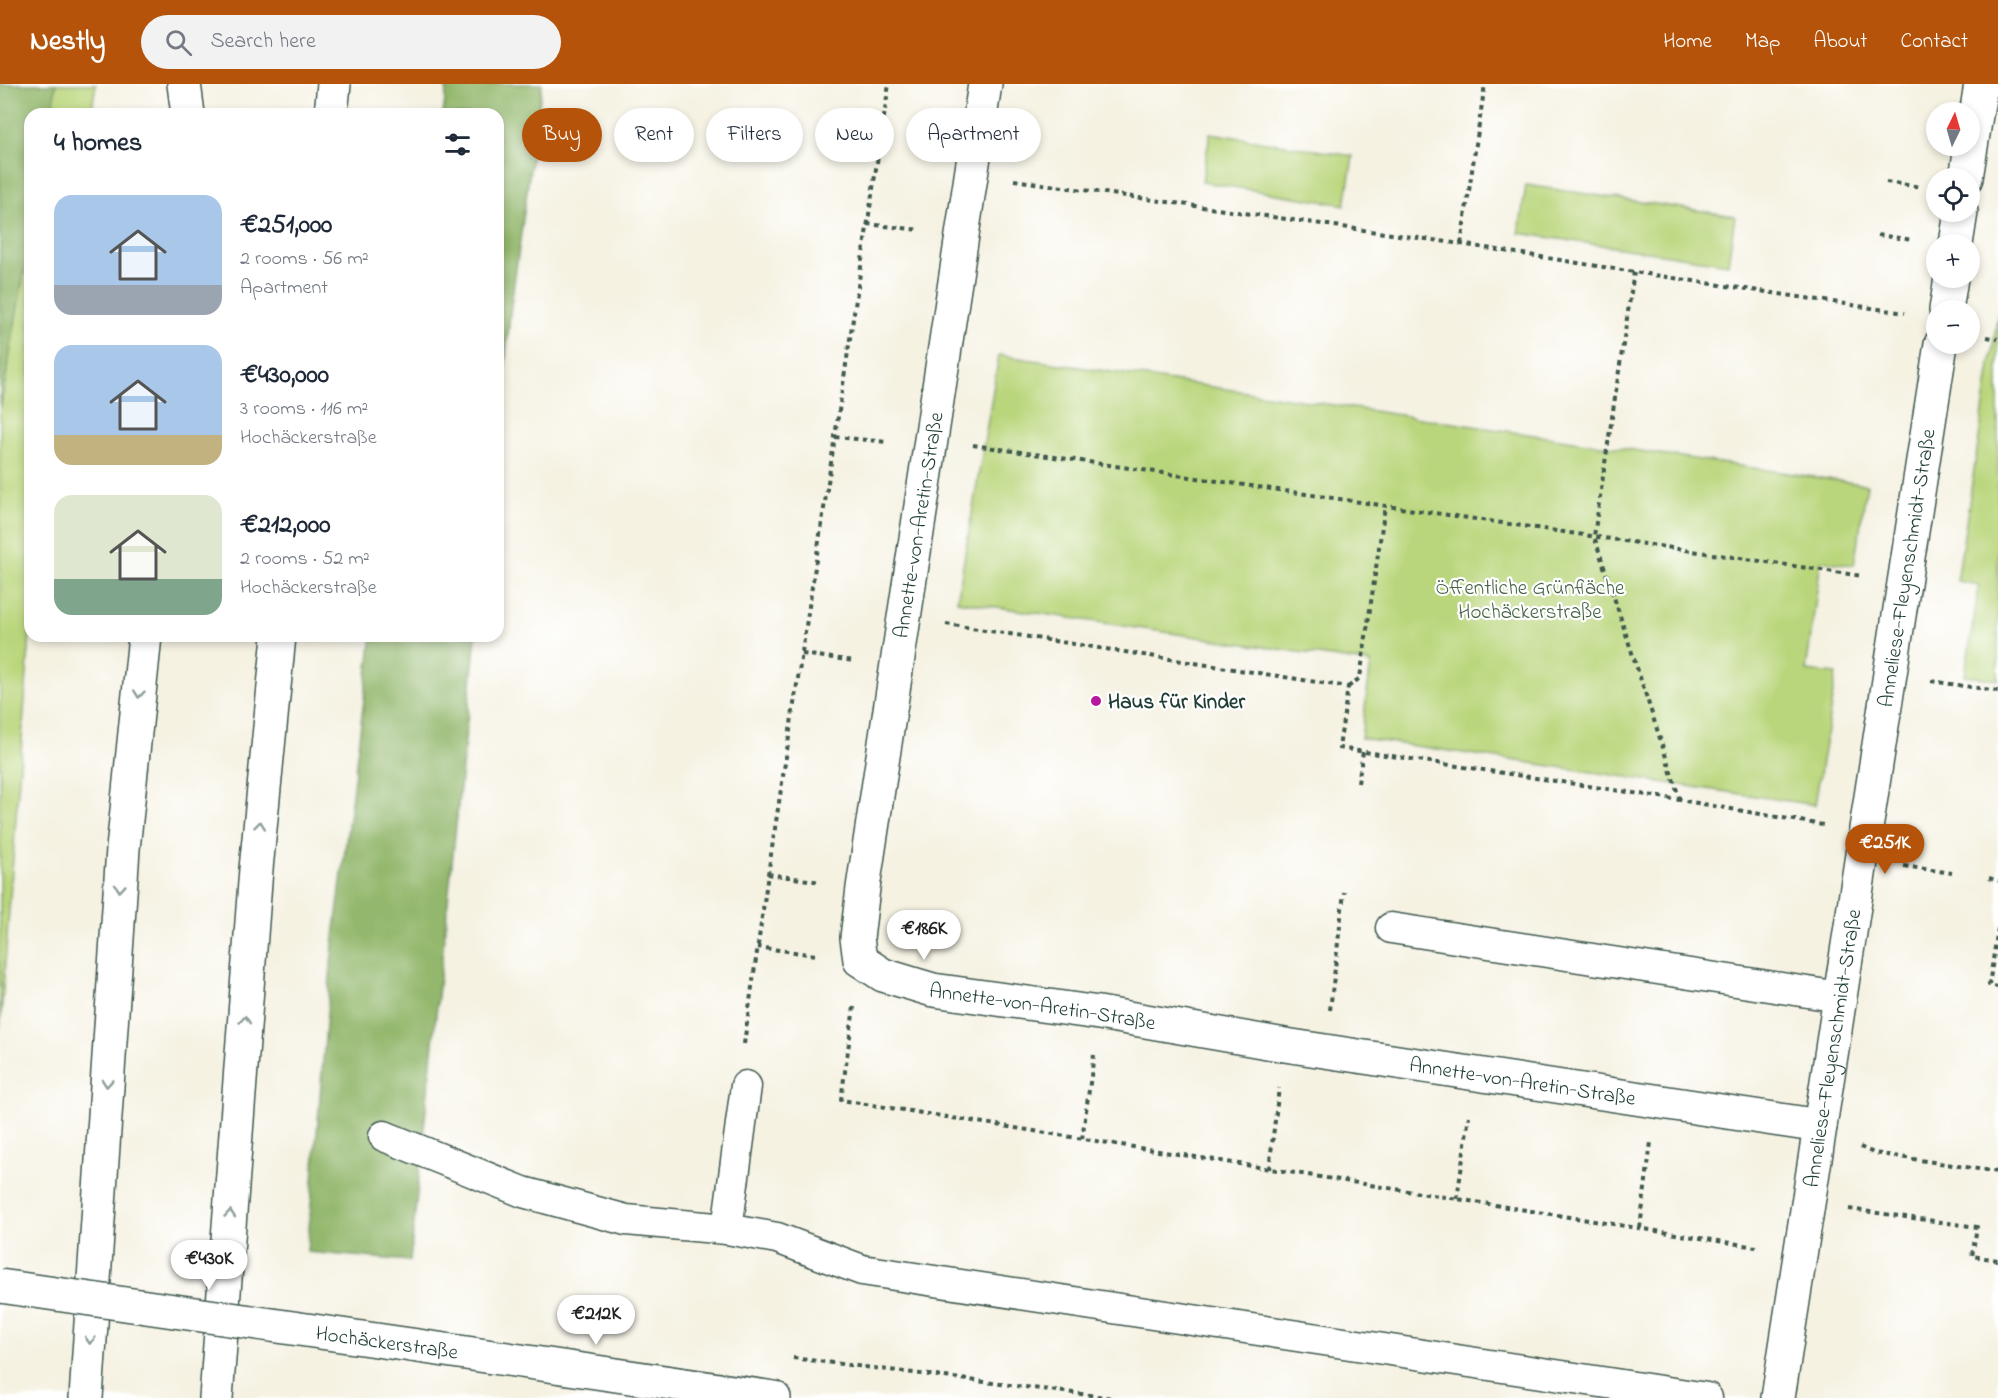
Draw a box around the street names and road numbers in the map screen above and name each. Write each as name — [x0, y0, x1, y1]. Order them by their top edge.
street label: Annette-von-Aretin-Straße — [887, 410, 953, 640]
street label: Anneliese-Fleyenschmidt-Straße — [1872, 426, 1945, 710]
street label: Anneliese-Fleyenschmidt-Straße — [1798, 907, 1871, 1190]
street label: Annette-von-Aretin-Straße — [927, 977, 1158, 1040]
street label: Annette-von-Aretin-Straße — [1407, 1051, 1638, 1115]
street label: Hochäckerstraße — [314, 1319, 460, 1369]

